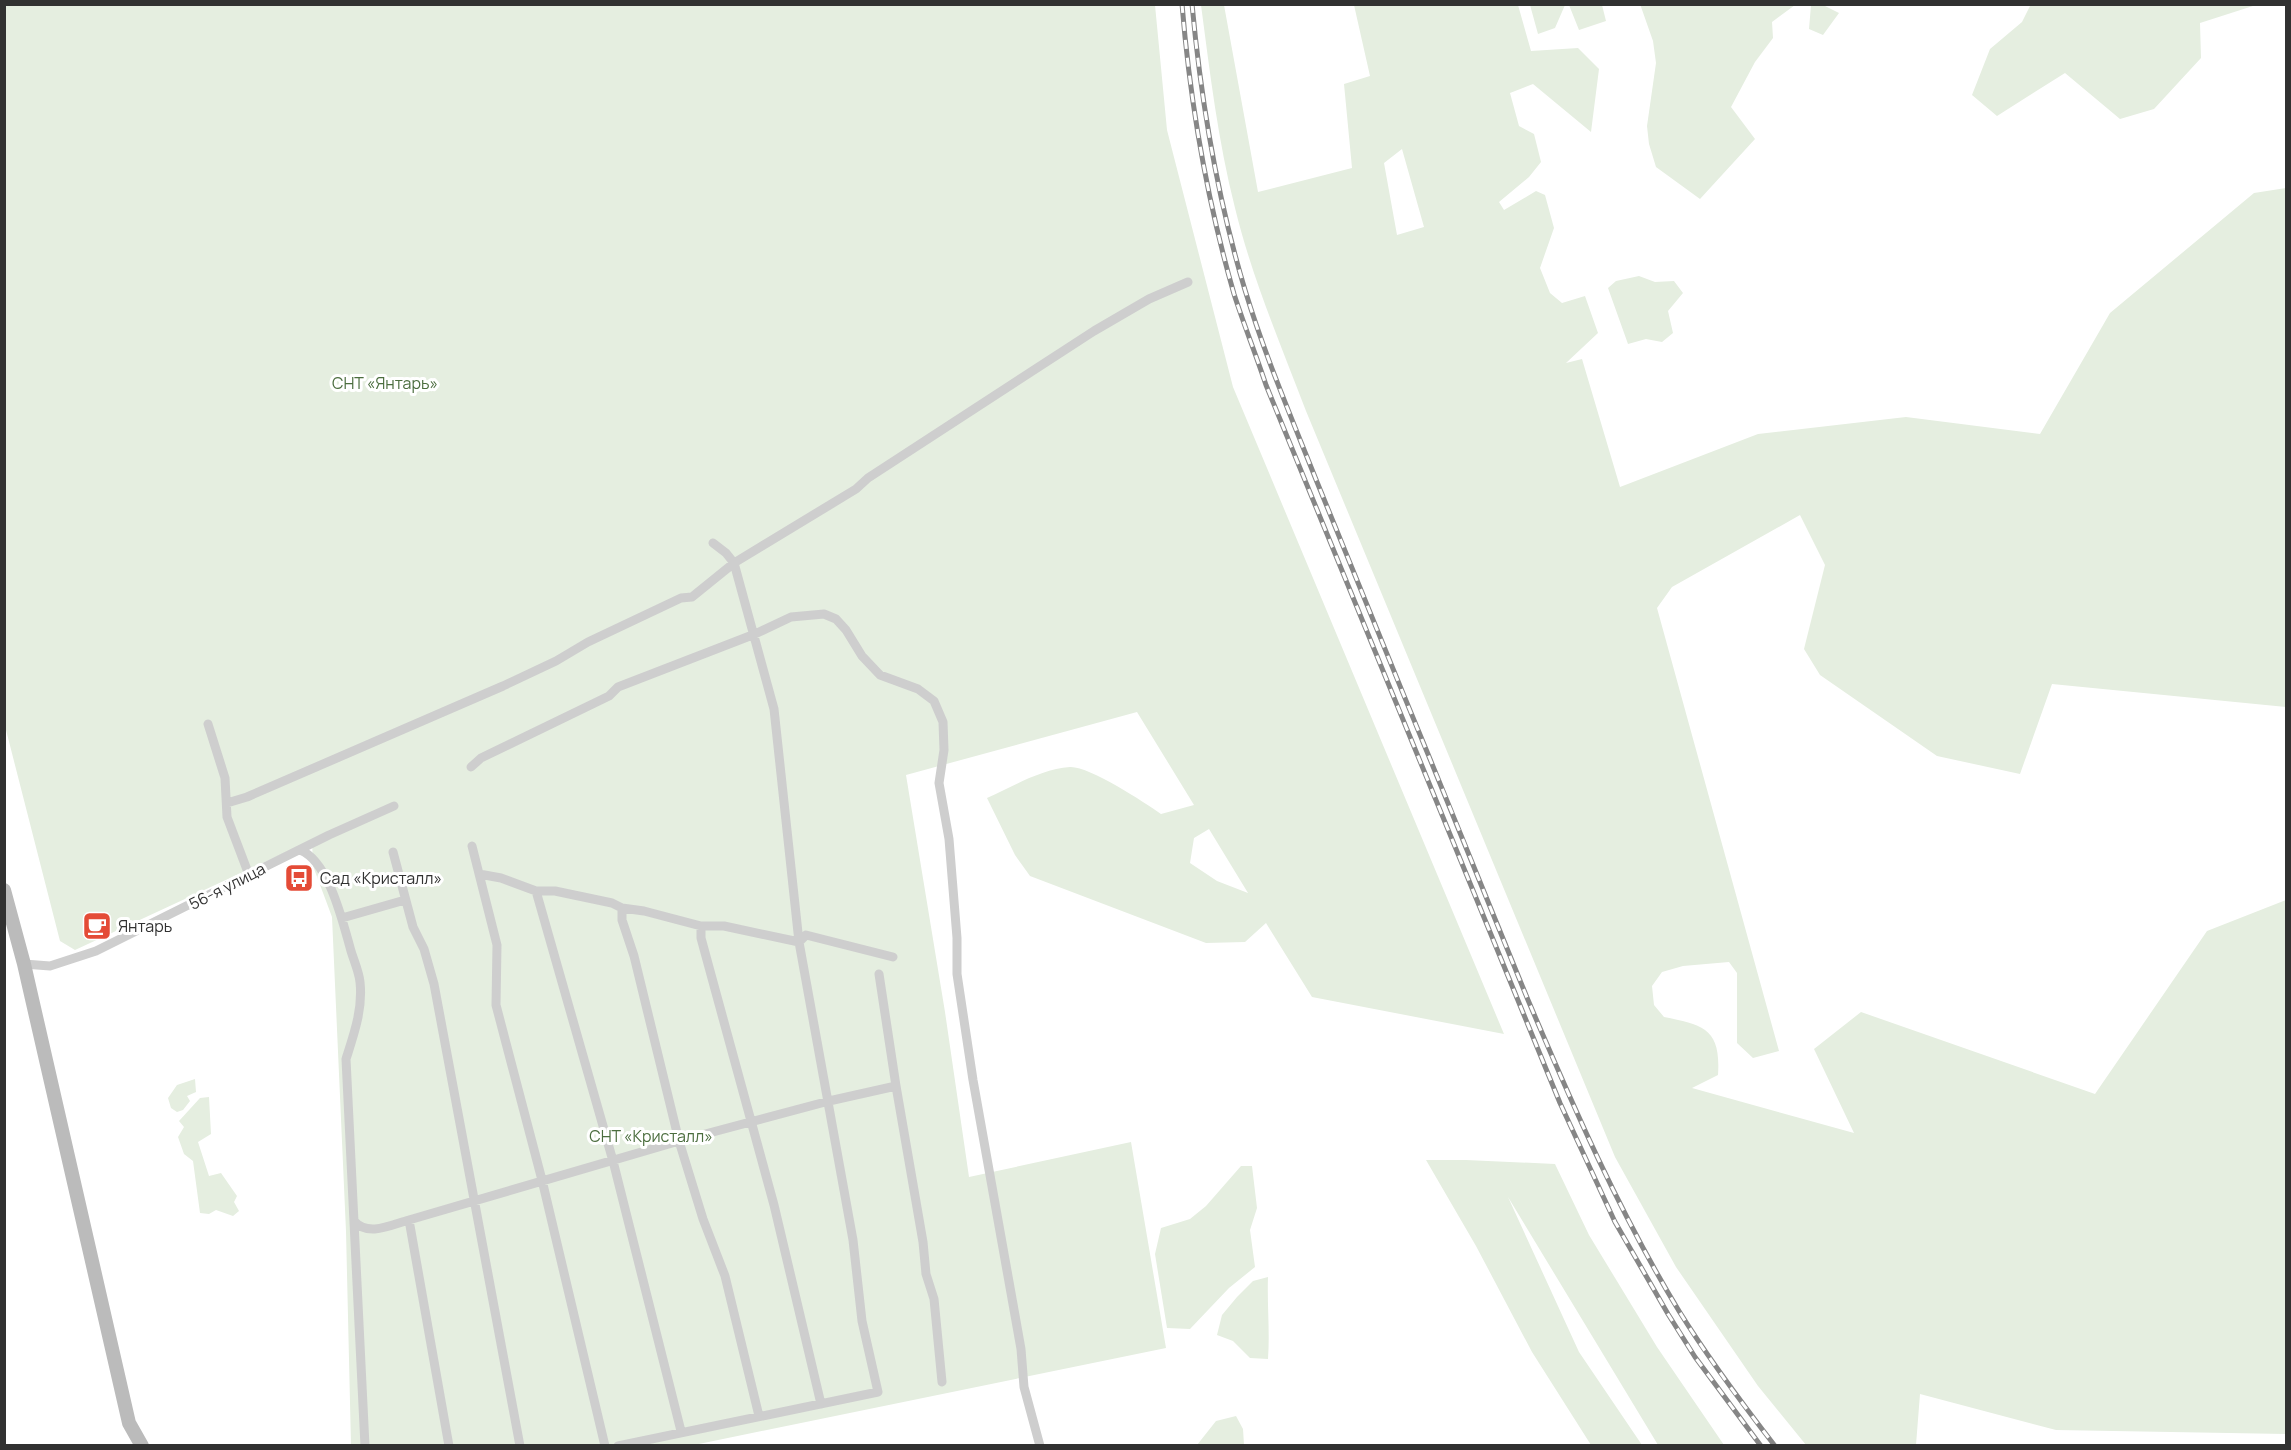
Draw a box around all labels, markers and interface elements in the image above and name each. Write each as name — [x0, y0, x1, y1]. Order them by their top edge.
park label: СНТ «Янтарь» — [332, 372, 438, 394]
street label: 56-я улица — [185, 857, 269, 915]
bus stop icon: Сад «Кристалл» — [283, 862, 315, 894]
place label: Сад «Кристалл» — [320, 867, 442, 889]
cafe icon: Янтарь — [81, 910, 113, 942]
place label: Янтарь — [118, 915, 172, 937]
park label: СНТ «Кристалл» — [589, 1125, 713, 1147]

